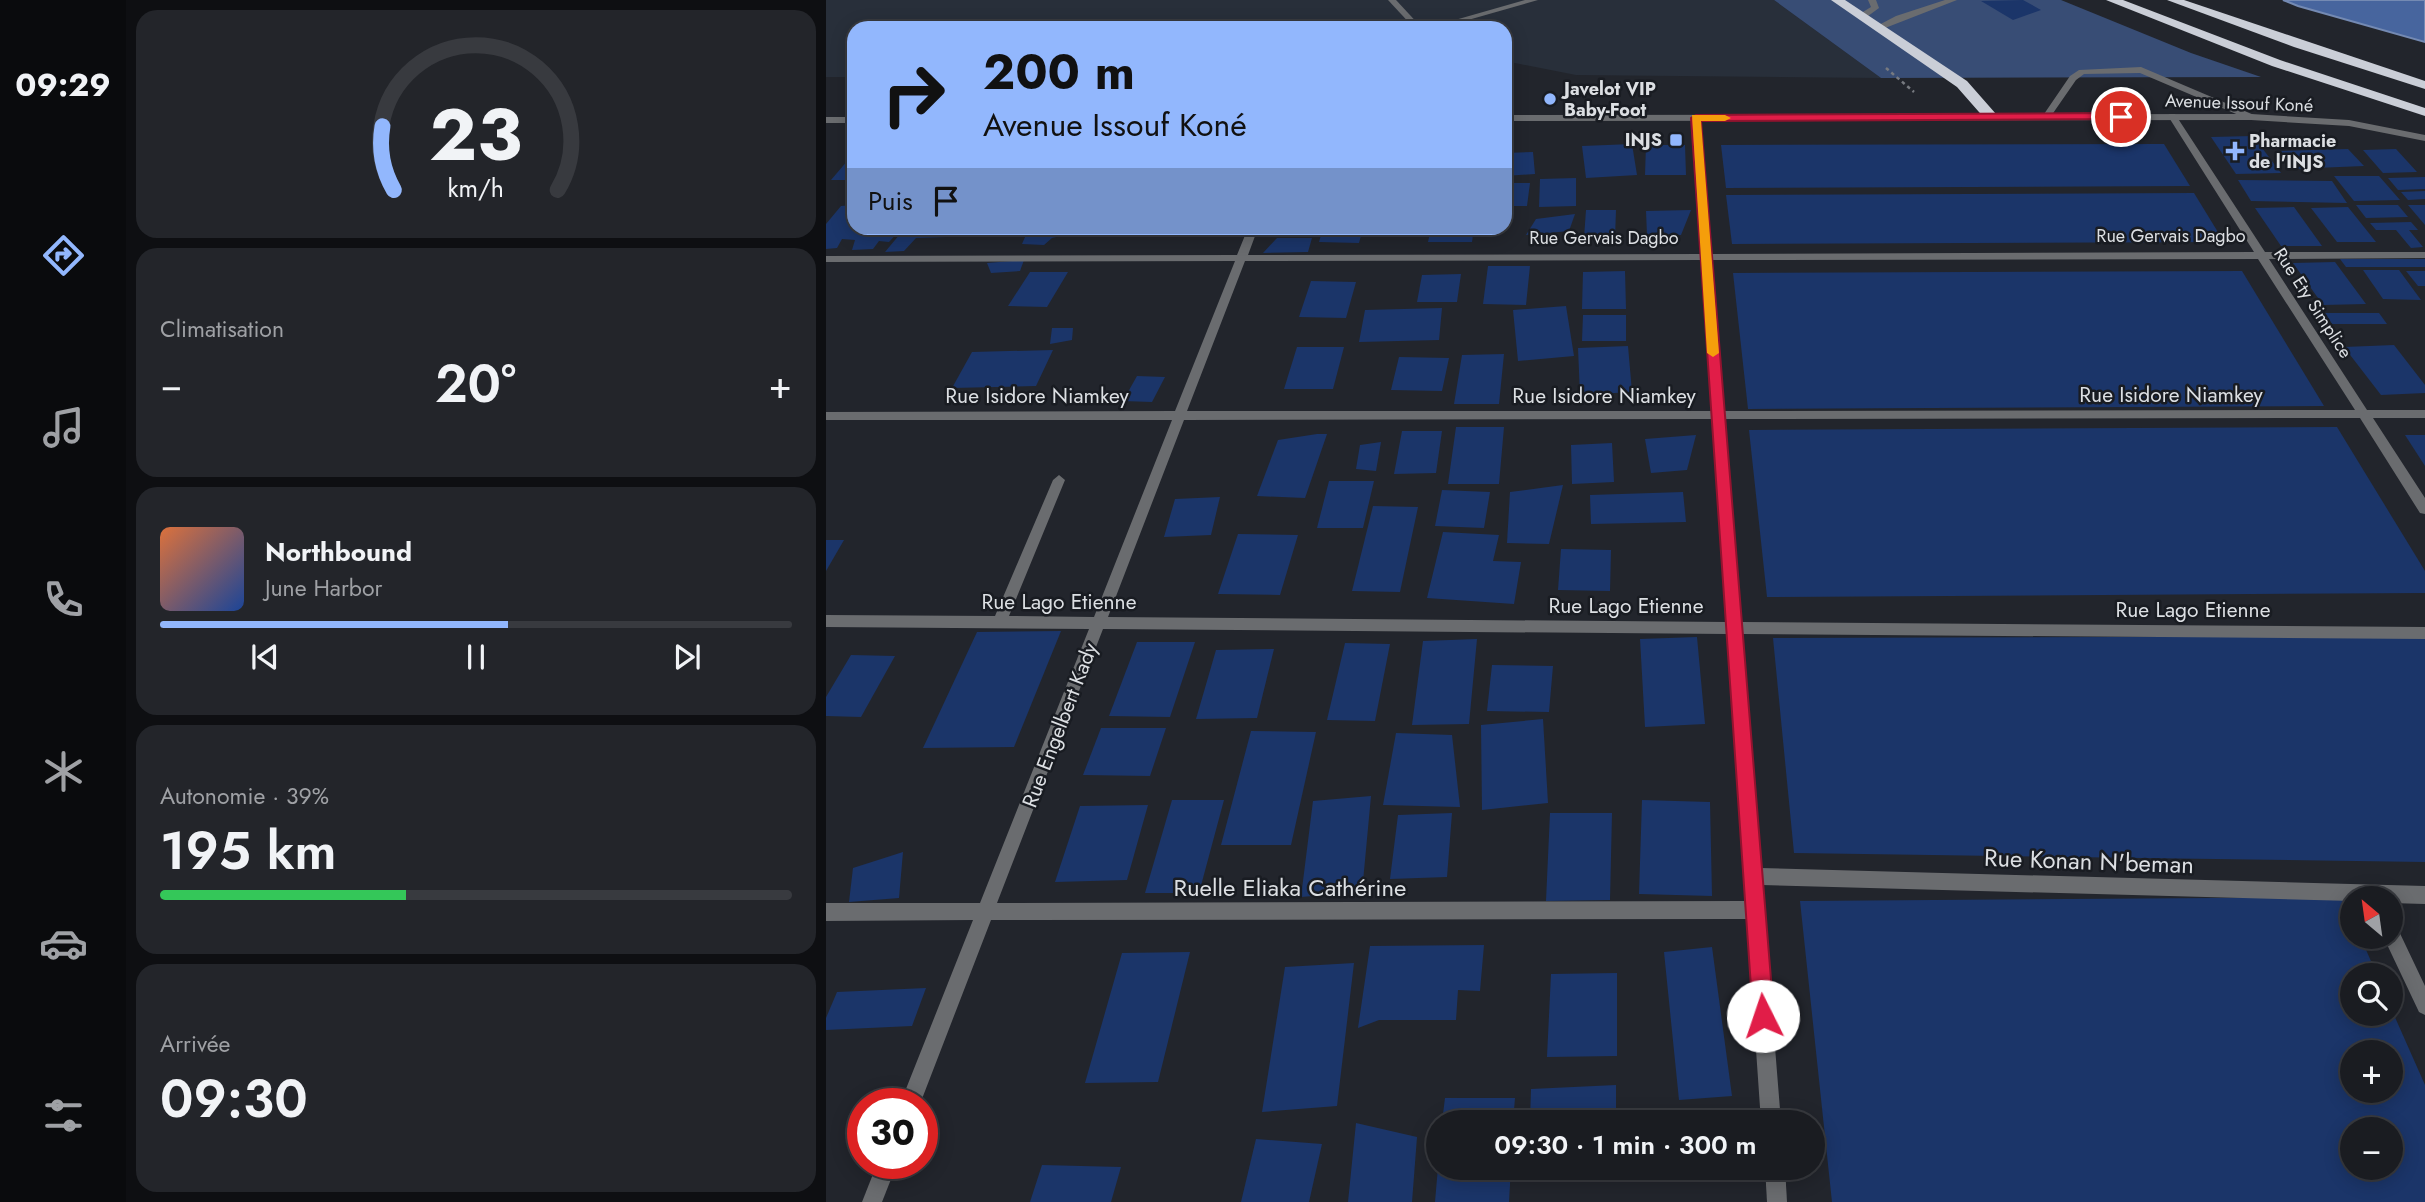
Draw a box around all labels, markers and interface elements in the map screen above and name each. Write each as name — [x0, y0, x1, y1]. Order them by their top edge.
text: 200 m — [983, 37, 1135, 107]
icon: right — [868, 49, 959, 140]
text: 09:29 — [15, 62, 111, 108]
place label: Javelot VIP Baby-Foot — [1561, 76, 1656, 123]
text: 23 — [430, 83, 522, 188]
pin — [2091, 87, 2151, 147]
street label: Avenue Issouf Koné — [2164, 87, 2314, 119]
marker: Javelot VIP Baby-Foot — [1542, 91, 1558, 107]
icon: arrive — [2102, 98, 2140, 136]
text: Avenue Issouf Koné — [983, 102, 1247, 148]
place label: INJS — [1625, 127, 1662, 153]
place label: Pharmacie de l'INJS — [2249, 128, 2336, 175]
marker: INJS — [1668, 132, 1684, 148]
marker: Pharmacie de l'INJS — [2227, 143, 2243, 159]
text: km/h — [448, 170, 504, 206]
text: Puis — [868, 182, 913, 220]
icon: arrive — [927, 182, 965, 220]
street label: Rue Gervais Dagbo — [2096, 223, 2246, 249]
street label: Rue Gervais Dagbo — [1529, 225, 1679, 251]
icon: directions — [39, 231, 88, 280]
street label: Rue Ety Simplice — [2267, 243, 2359, 363]
text: Climatisation — [160, 312, 284, 346]
text: 20° — [435, 346, 516, 422]
text: − — [160, 357, 182, 412]
text: + — [769, 357, 792, 412]
street label: Rue Isidore Niamkey — [2079, 380, 2263, 410]
street label: Rue Isidore Niamkey — [945, 381, 1129, 411]
street label: Rue Isidore Niamkey — [1512, 381, 1696, 411]
icon: music — [39, 403, 88, 452]
text: Northbound — [265, 533, 412, 571]
text: June Harbor — [265, 571, 382, 605]
icon: phone — [39, 575, 88, 624]
street label: Rue Lago Etienne — [982, 587, 1137, 617]
street label: Rue Lago Etienne — [1549, 591, 1704, 621]
street label: Rue Lago Etienne — [2116, 595, 2271, 625]
street label: Rue Engelbert Kady — [1015, 637, 1106, 812]
icon: previous — [246, 638, 284, 676]
icon: pause — [457, 638, 495, 676]
icon: next — [668, 638, 706, 676]
icon: climate — [39, 747, 88, 796]
text: Autonomie · 39% — [160, 779, 329, 813]
text: 195 km — [160, 813, 336, 889]
street label: Rue Konan N'beman — [1984, 840, 2194, 882]
street label: Ruelle Eliaka Cathérine — [1174, 870, 1406, 905]
north arrow — [2340, 886, 2403, 948]
map controls — [2340, 886, 2403, 1180]
icon: car — [39, 919, 88, 968]
button: search — [2340, 963, 2403, 1026]
position arrow — [1726, 979, 1800, 1053]
text: Arrivée — [160, 1027, 230, 1061]
button: + — [2340, 1040, 2403, 1103]
text: 09:30 — [160, 1061, 308, 1137]
speed limit sign: 30 — [847, 1088, 938, 1179]
icon: filters — [39, 1091, 88, 1140]
button: − — [2340, 1117, 2403, 1180]
text: 09:30 · 1 min · 300 m — [1494, 1126, 1757, 1164]

